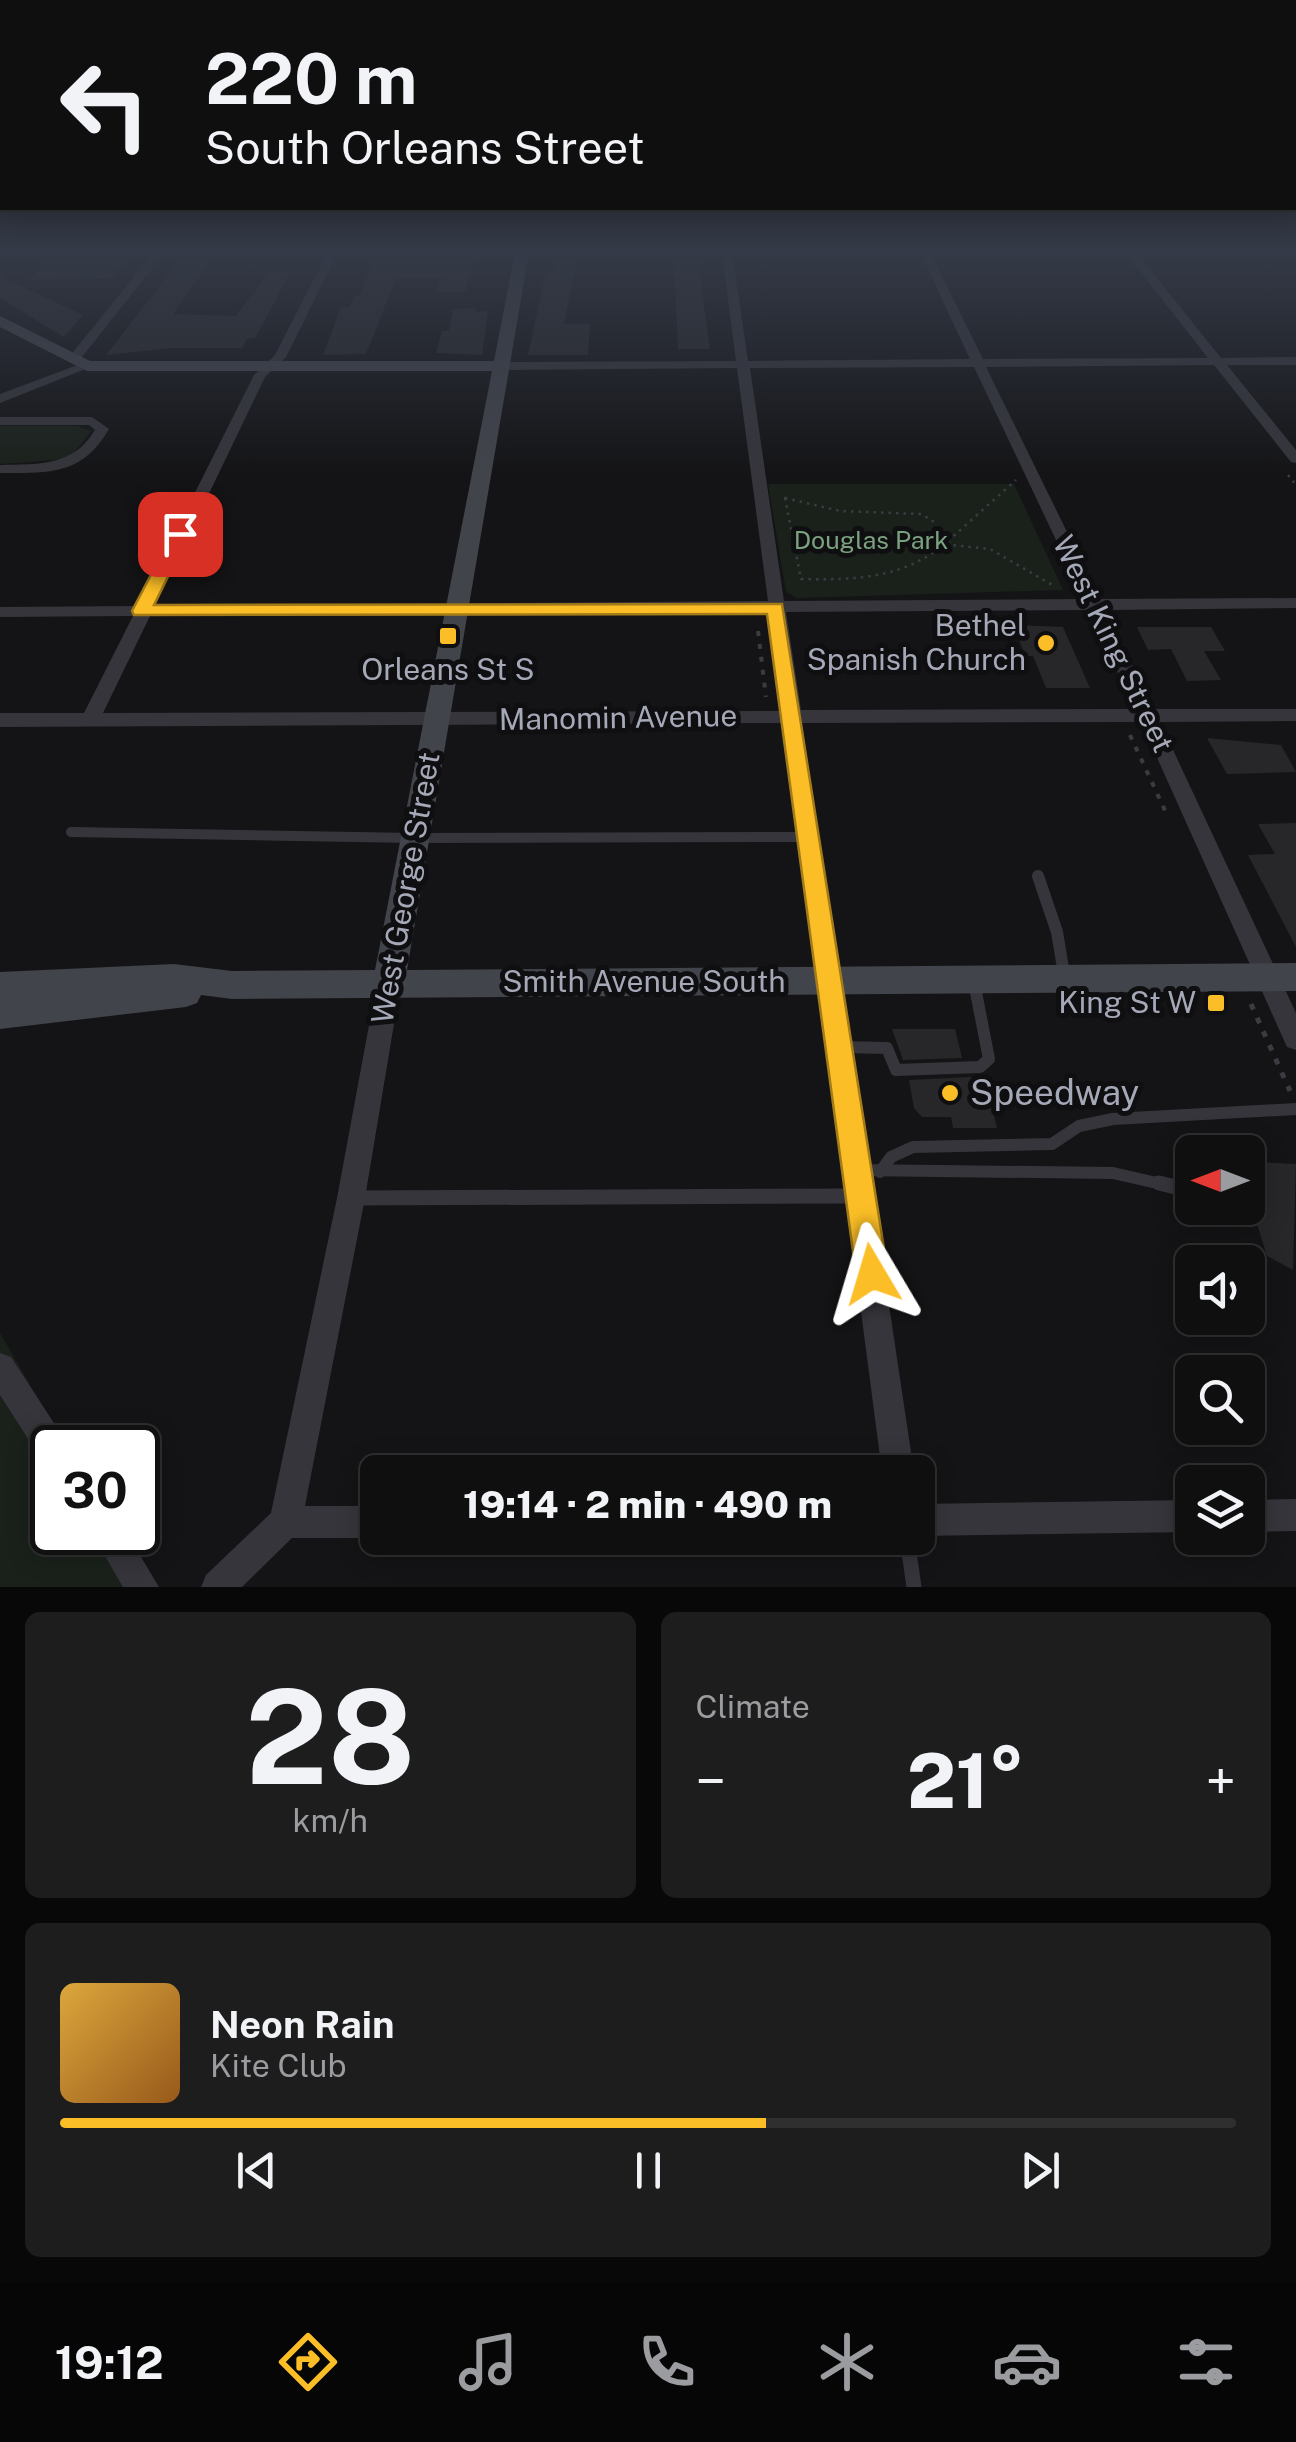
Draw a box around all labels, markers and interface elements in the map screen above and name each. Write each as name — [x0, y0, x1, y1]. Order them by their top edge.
text: 220 m — [205, 37, 418, 120]
icon: left — [40, 40, 170, 170]
text: South Orleans Street — [205, 121, 645, 174]
pin — [138, 492, 223, 577]
icon: arrive — [153, 507, 208, 562]
park label: Douglas Park — [794, 525, 948, 555]
street label: West King Street — [1046, 529, 1182, 758]
place label: Bethel Spanish Church — [807, 607, 1026, 677]
marker: Orleans St S — [437, 625, 459, 647]
marker: Bethel Spanish Church — [1035, 632, 1057, 654]
place label: Orleans St S — [361, 651, 535, 687]
street label: Manomin Avenue — [498, 697, 738, 737]
street label: West George Street — [363, 749, 447, 1026]
street label: Smith Avenue South — [502, 963, 786, 999]
place label: King St W — [1058, 984, 1196, 1020]
marker: King St W — [1205, 992, 1227, 1014]
place label: Speedway — [970, 1072, 1139, 1113]
marker: Speedway — [939, 1082, 961, 1104]
north arrow — [1175, 1135, 1265, 1225]
map controls — [1175, 1135, 1265, 1555]
position arrow — [820, 1222, 924, 1326]
button: sound — [1175, 1245, 1265, 1335]
button: search — [1175, 1355, 1265, 1445]
speed limit sign: 30 — [30, 1425, 160, 1555]
button: layers — [1175, 1465, 1265, 1555]
text: 19:14 · 2 min · 490 m — [463, 1482, 832, 1527]
text: 28 — [245, 1661, 415, 1813]
text: Climate — [696, 1688, 810, 1725]
text: 21° — [907, 1737, 1025, 1825]
text: − — [696, 1749, 726, 1813]
text: + — [1206, 1749, 1236, 1813]
text: km/h — [293, 1802, 368, 1839]
text: Neon Rain — [210, 2002, 394, 2047]
text: Kite Club — [210, 2047, 347, 2084]
icon: previous — [229, 2143, 284, 2198]
icon: pause — [621, 2143, 676, 2198]
icon: next — [1013, 2143, 1068, 2198]
icon: directions — [273, 2327, 343, 2397]
icon: music — [453, 2327, 523, 2397]
icon: phone — [632, 2327, 702, 2397]
icon: climate — [812, 2327, 882, 2397]
icon: car — [992, 2327, 1062, 2397]
icon: filters — [1171, 2327, 1241, 2397]
text: 19:12 — [55, 2336, 164, 2389]

